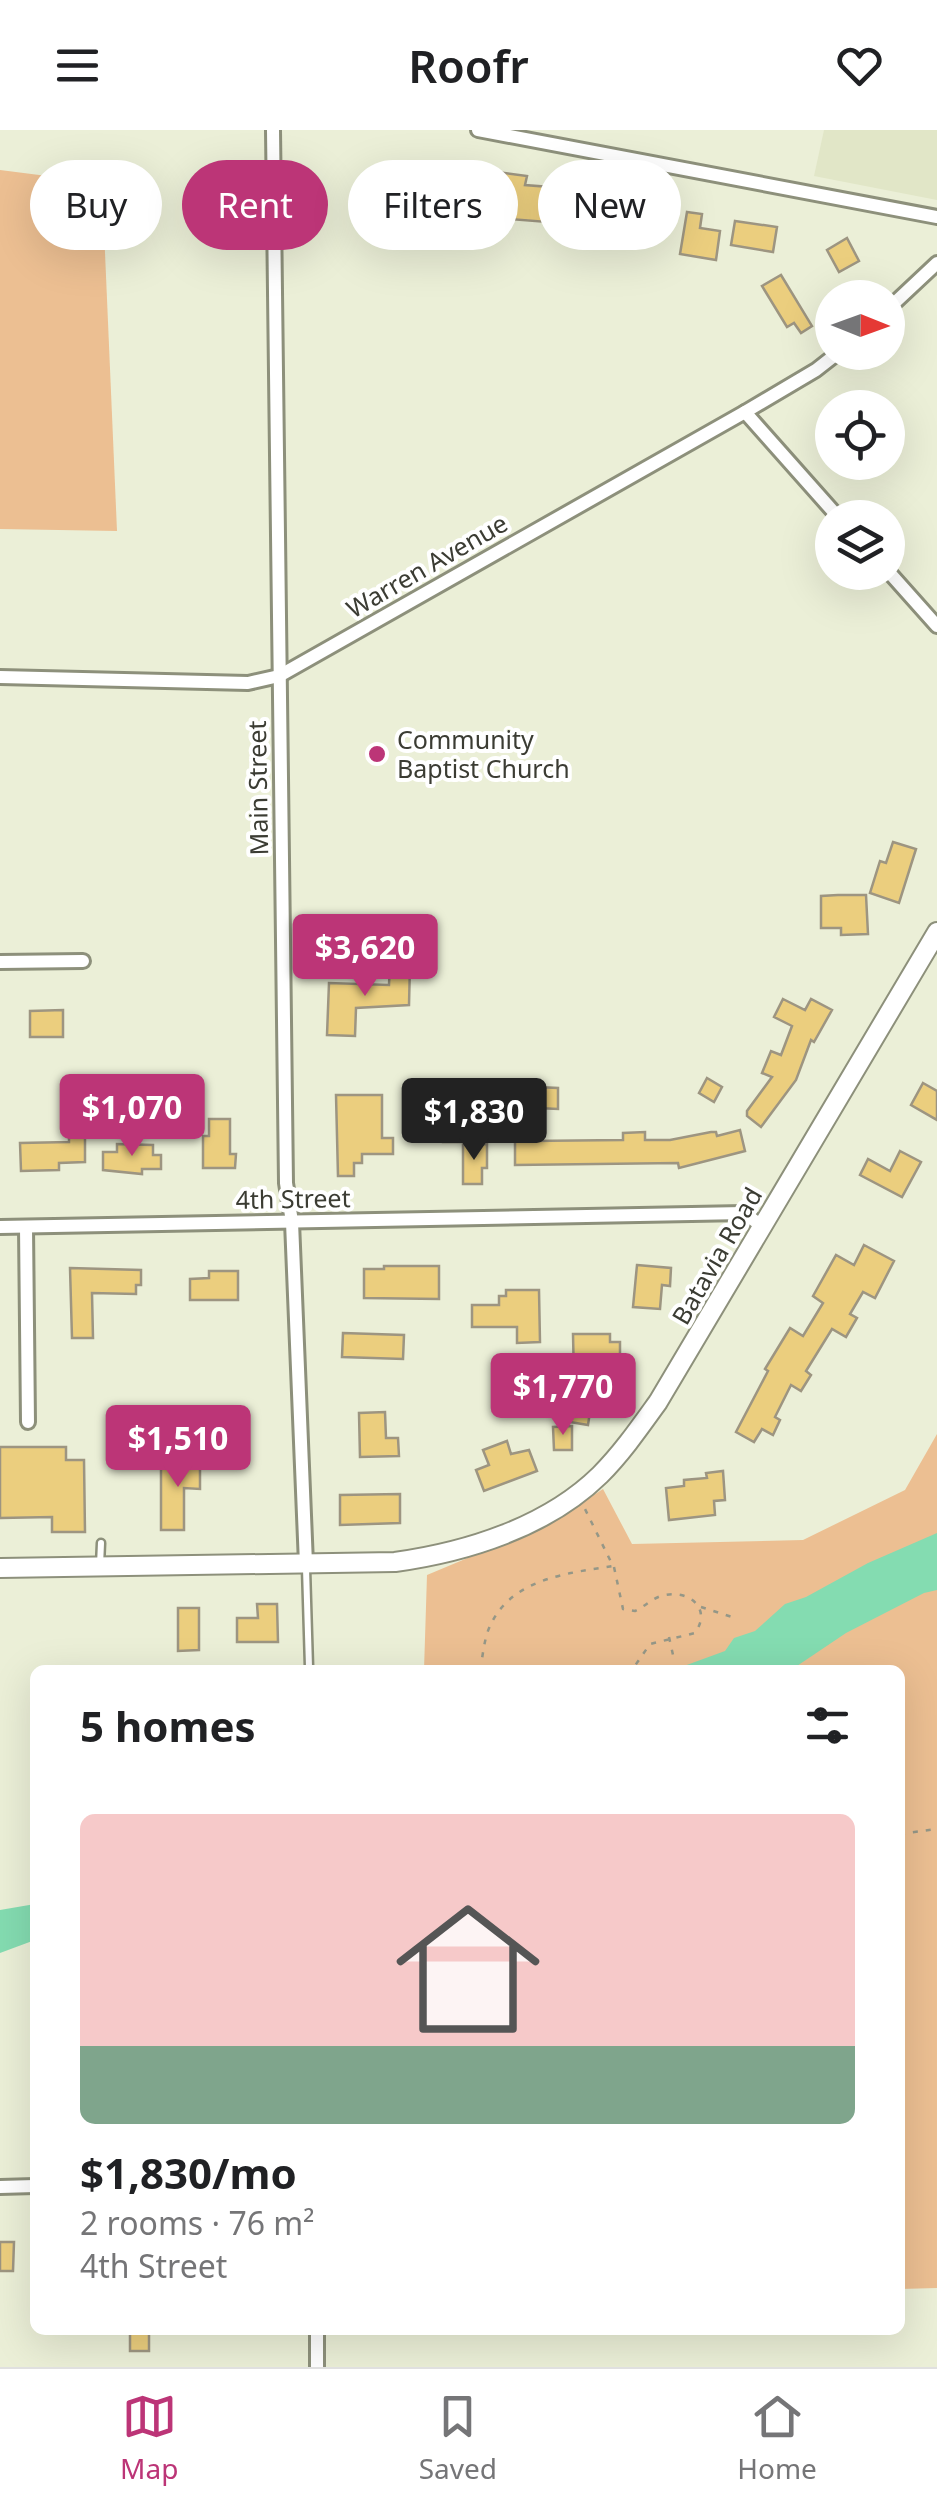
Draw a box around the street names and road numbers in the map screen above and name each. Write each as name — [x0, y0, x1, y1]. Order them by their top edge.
street label: Warren Avenue — [340, 505, 513, 625]
street label: Main Street — [239, 720, 275, 856]
street label: 4th Street — [235, 1180, 351, 1216]
street label: Batavia Road — [663, 1181, 769, 1330]

